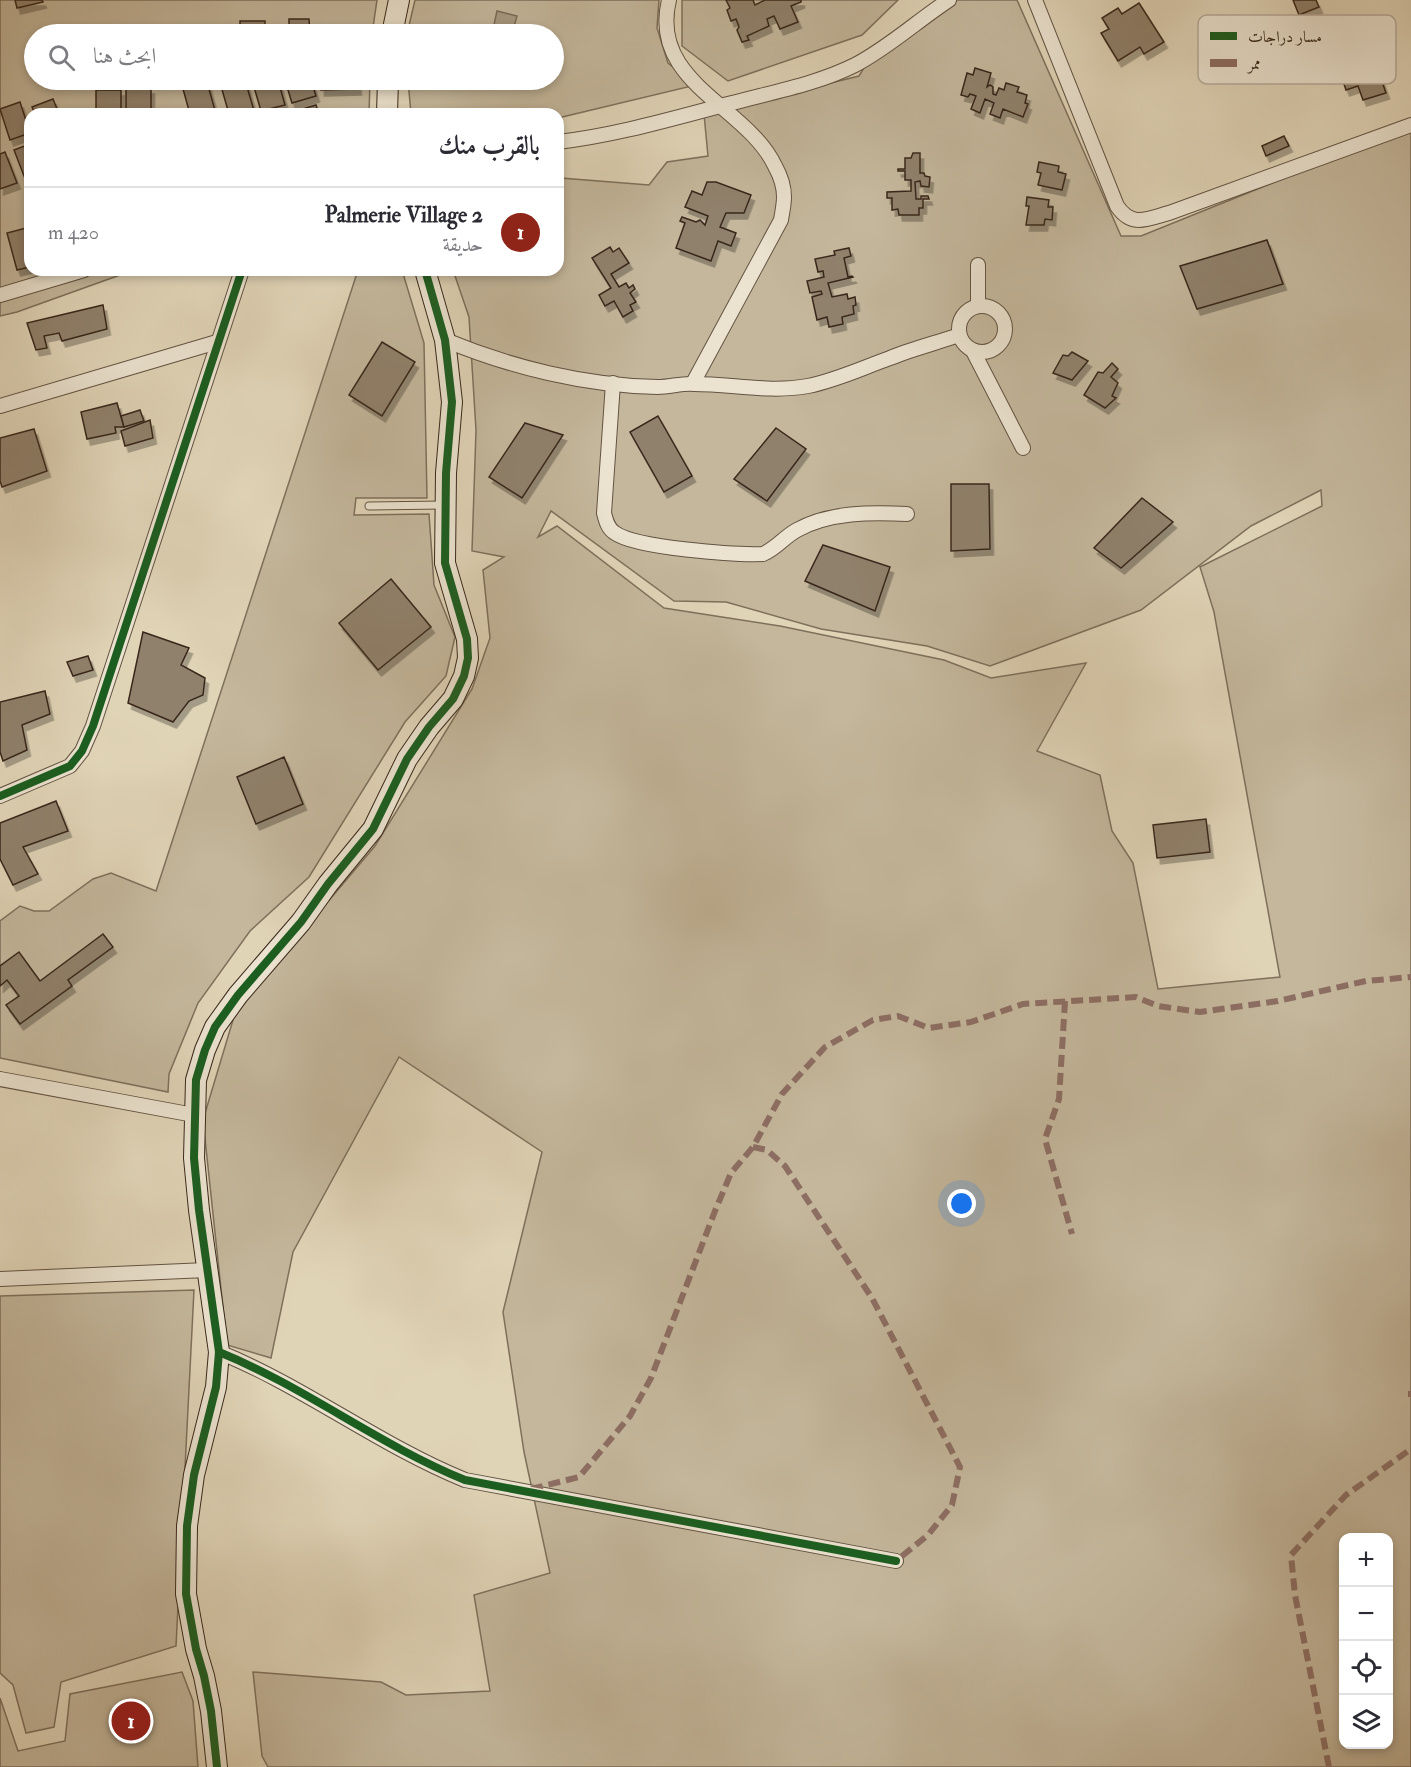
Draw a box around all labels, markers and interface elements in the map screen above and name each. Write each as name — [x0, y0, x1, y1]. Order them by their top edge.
legend — [1198, 15, 1396, 84]
search box — [24, 24, 564, 90]
text: مسار دراجات — [1248, 27, 1322, 47]
icon: search — [45, 41, 78, 74]
text: ابحث هنا — [93, 42, 156, 70]
text: ممر — [1246, 54, 1261, 74]
text: بالقرب منك — [438, 130, 540, 162]
text: Palmerie Village 2 — [325, 201, 483, 229]
text: 420 m — [48, 220, 99, 245]
text: 1 — [517, 220, 524, 245]
text: حديقة — [443, 232, 483, 257]
your location — [947, 1189, 976, 1218]
map controls — [1339, 1533, 1393, 1749]
button: + — [1339, 1533, 1393, 1587]
button: − — [1339, 1587, 1393, 1641]
button: locate — [1339, 1641, 1393, 1695]
button: layers — [1339, 1695, 1393, 1749]
pin: 1 — [112, 1698, 150, 1744]

